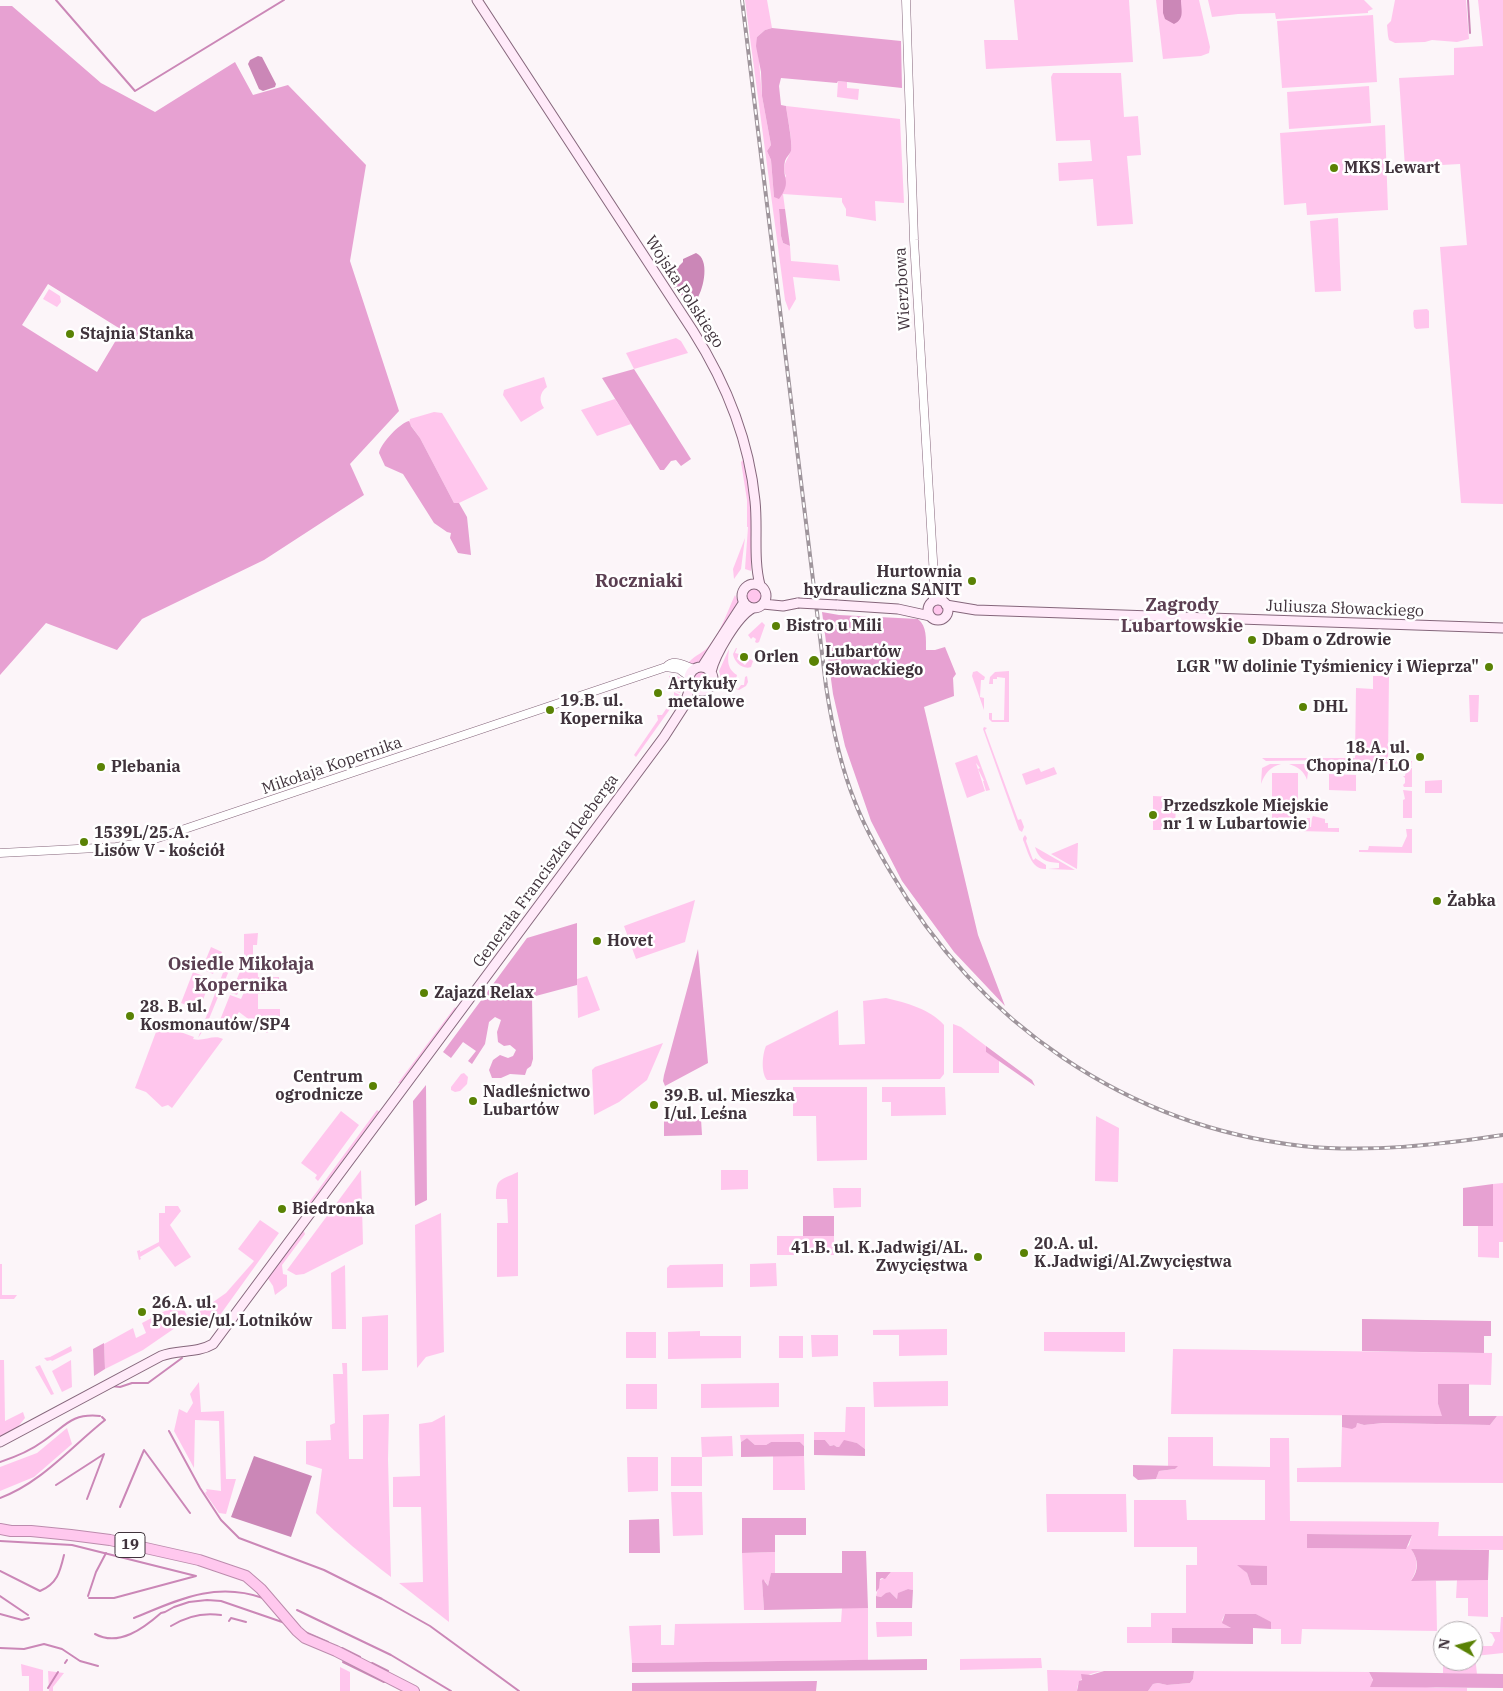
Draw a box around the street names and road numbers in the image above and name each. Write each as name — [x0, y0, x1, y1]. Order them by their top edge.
street label: Wojska Polskiego — [641, 232, 727, 352]
street label: Wierzbowa — [891, 247, 915, 331]
street label: Juliusza Słowackiego — [1266, 597, 1424, 621]
street label: Mikołaja Kopernika — [259, 733, 405, 799]
street label: Generała Franciszka Kleeberga — [469, 770, 623, 972]
road number: 19 — [115, 1532, 145, 1558]

